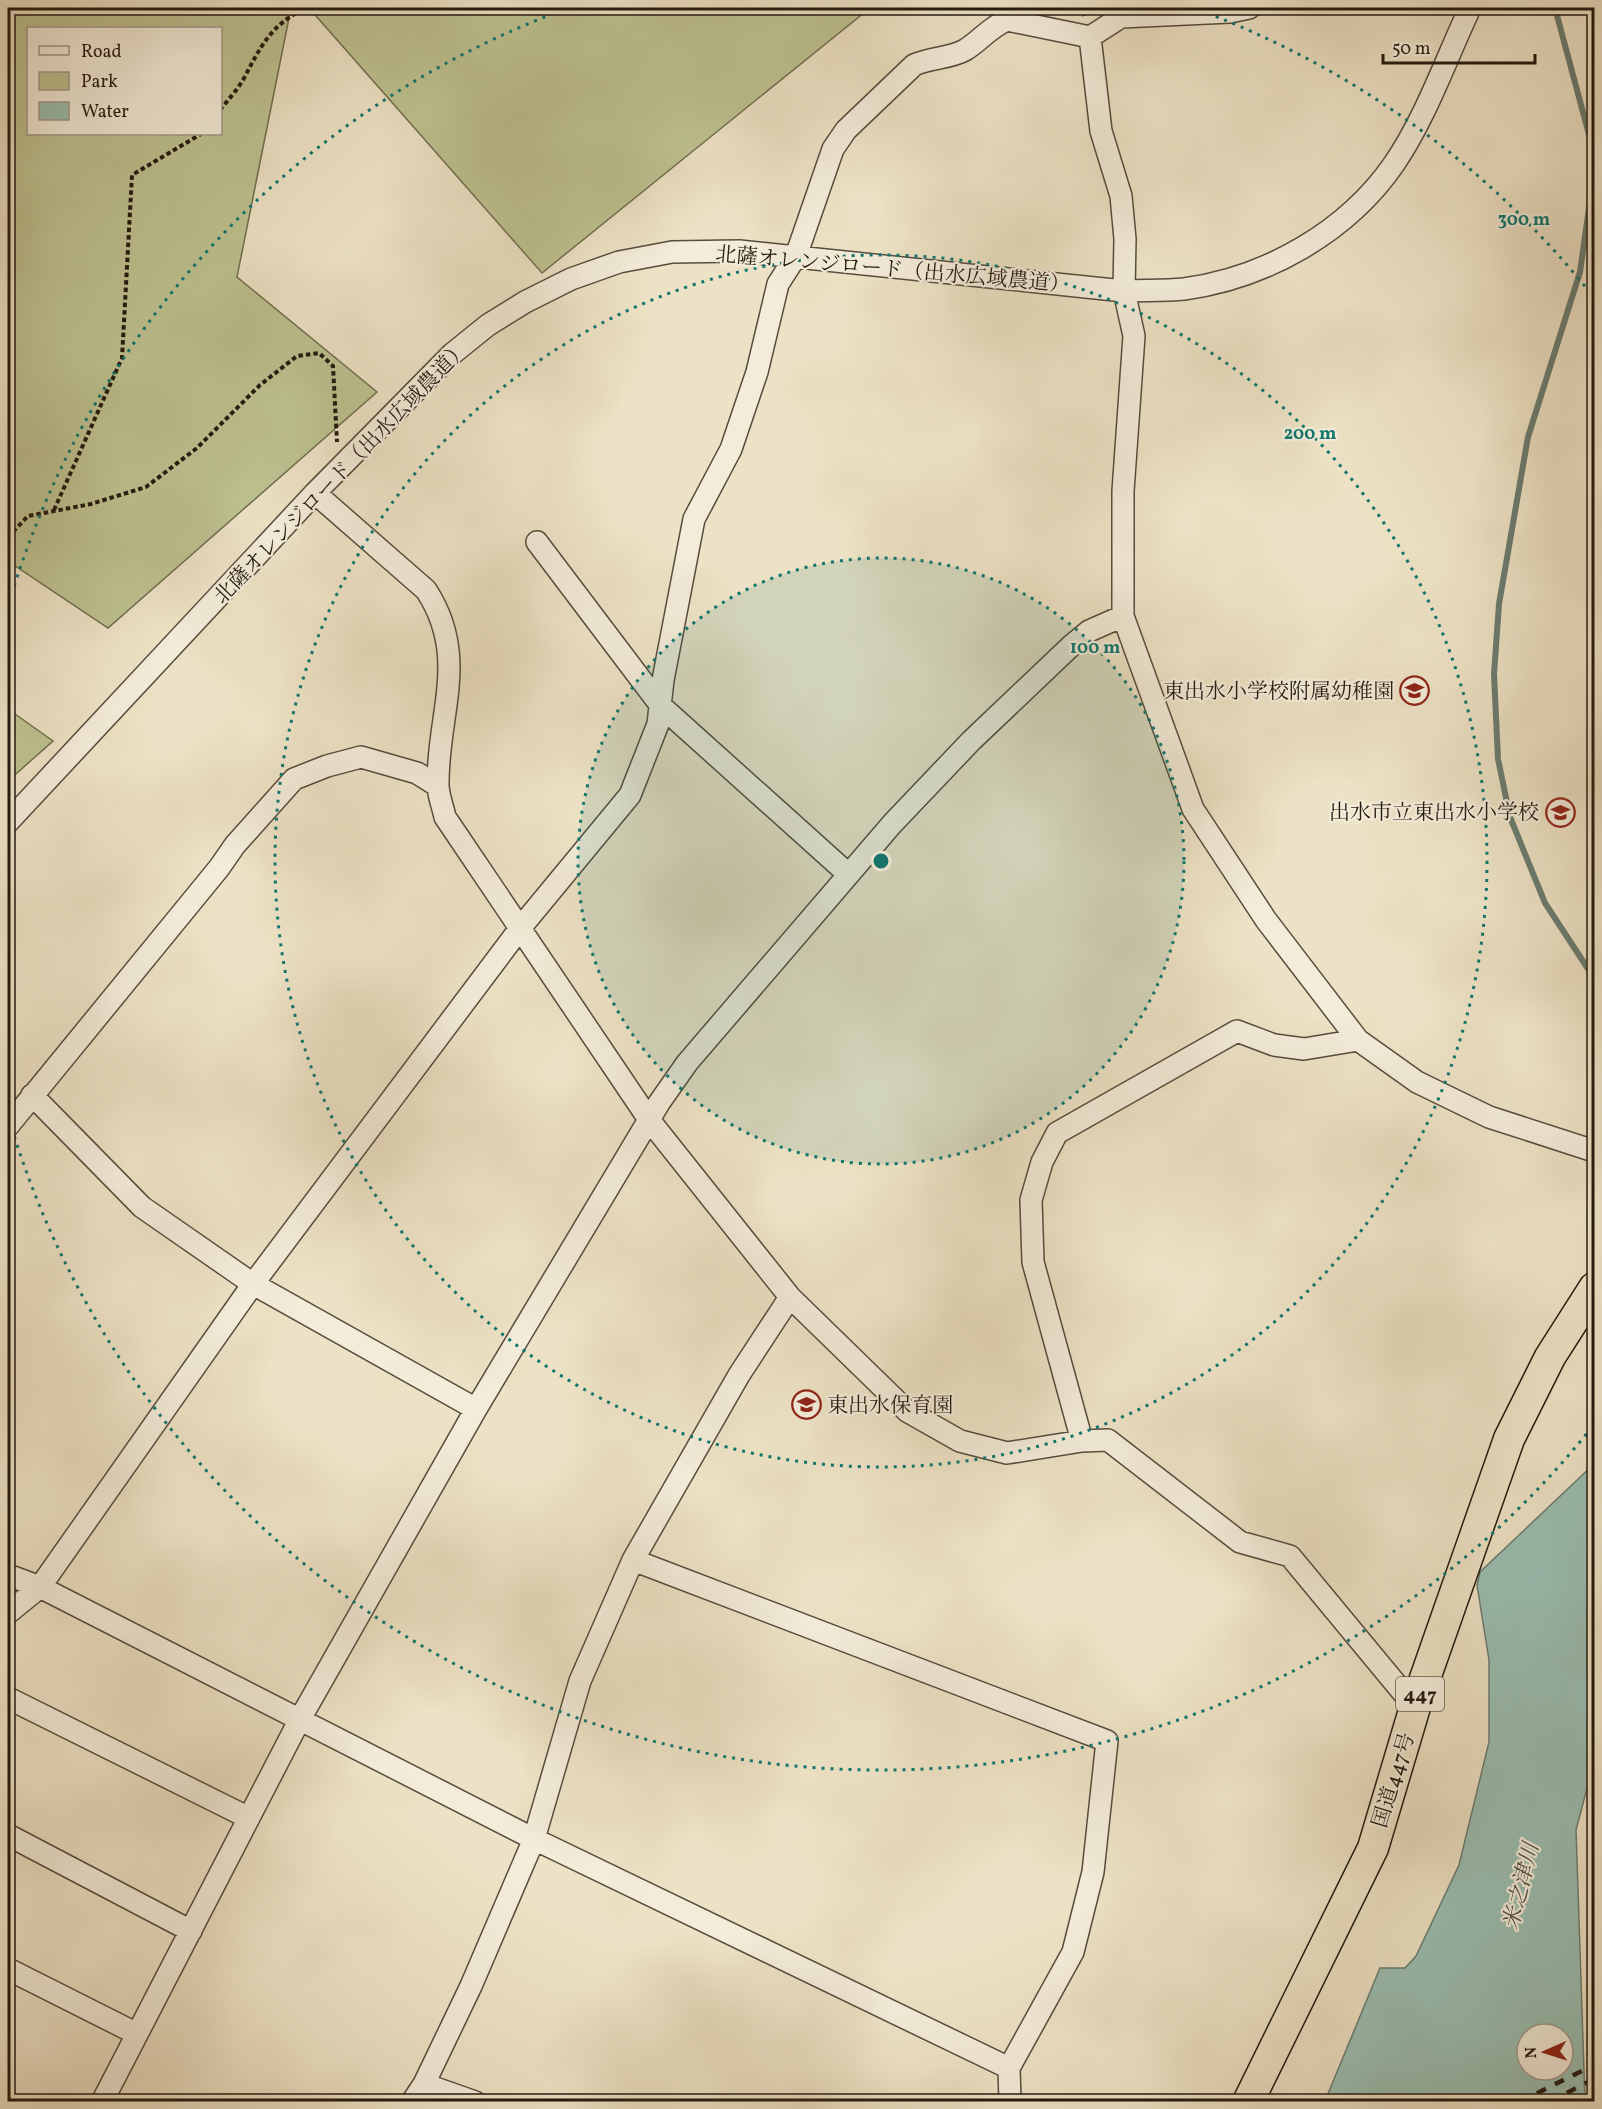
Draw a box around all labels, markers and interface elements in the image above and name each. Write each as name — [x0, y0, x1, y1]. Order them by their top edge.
legend — [27, 27, 222, 135]
scale bar — [1383, 27, 1534, 65]
text: 50 m — [1392, 37, 1431, 62]
text: Road — [81, 40, 122, 65]
text: Park — [81, 70, 118, 95]
text: Water — [81, 100, 129, 125]
text: 300 m — [1498, 208, 1550, 233]
street label: 北薩オレンジロード（出水広域農道） — [714, 241, 1071, 300]
street label: 北薩オレンジロード（出水広域農道） — [208, 335, 476, 611]
text: 200 m — [1284, 422, 1336, 447]
text: 100 m — [1070, 636, 1120, 661]
school or university icon: 東出水小学校附属幼稚園 — [1399, 675, 1431, 707]
place label: 東出水小学校附属幼稚園 — [1163, 678, 1394, 707]
school or university icon: 出水市立東出水小学校 — [1544, 796, 1576, 828]
place label: 出水市立東出水小学校 — [1329, 799, 1539, 828]
centre of rings — [871, 851, 891, 871]
school or university icon: 東出水保育園 — [790, 1389, 822, 1421]
place label: 東出水保育園 — [827, 1392, 953, 1421]
road number: 447 — [1396, 1677, 1444, 1711]
street label: 国道447号 — [1366, 1729, 1423, 1832]
water label: 米之津川 — [1497, 1838, 1549, 1933]
north arrow — [1515, 2022, 1575, 2082]
text: N — [1521, 2046, 1543, 2059]

